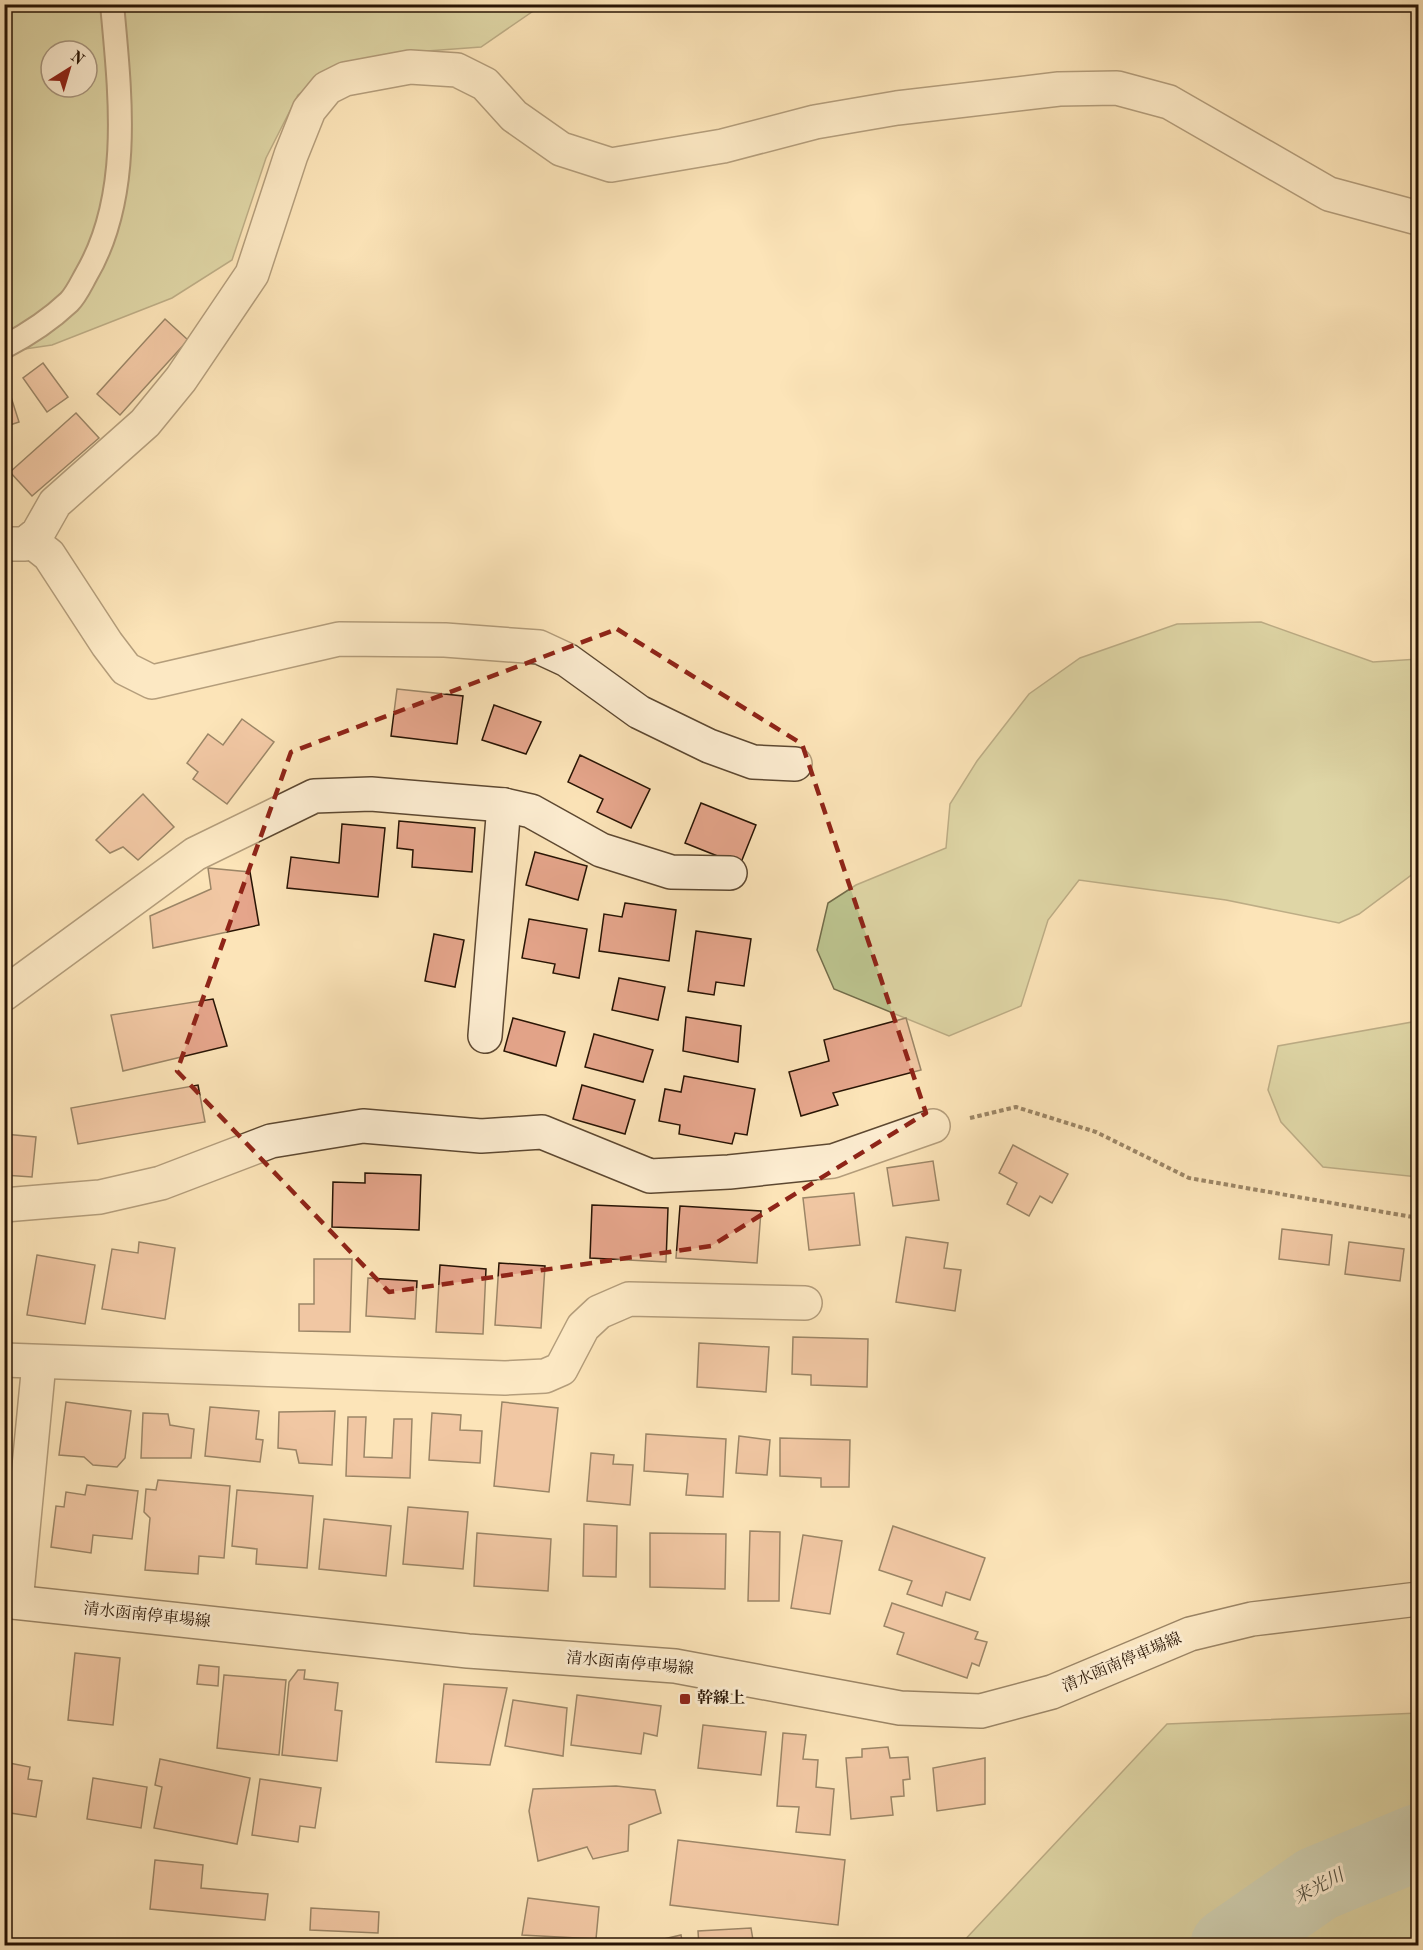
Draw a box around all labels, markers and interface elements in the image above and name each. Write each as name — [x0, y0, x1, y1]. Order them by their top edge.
north arrow — [39, 39, 99, 99]
text: N — [67, 49, 87, 69]
street label: 清水函南停車場線 — [83, 1599, 212, 1631]
street label: 清水函南停車場線 — [1059, 1629, 1184, 1695]
street label: 清水函南停車場線 — [566, 1648, 695, 1678]
place label: 幹線上 — [697, 1689, 745, 1707]
marker: 幹線上 — [678, 1692, 692, 1706]
water label: 来光川 — [1290, 1864, 1349, 1908]

